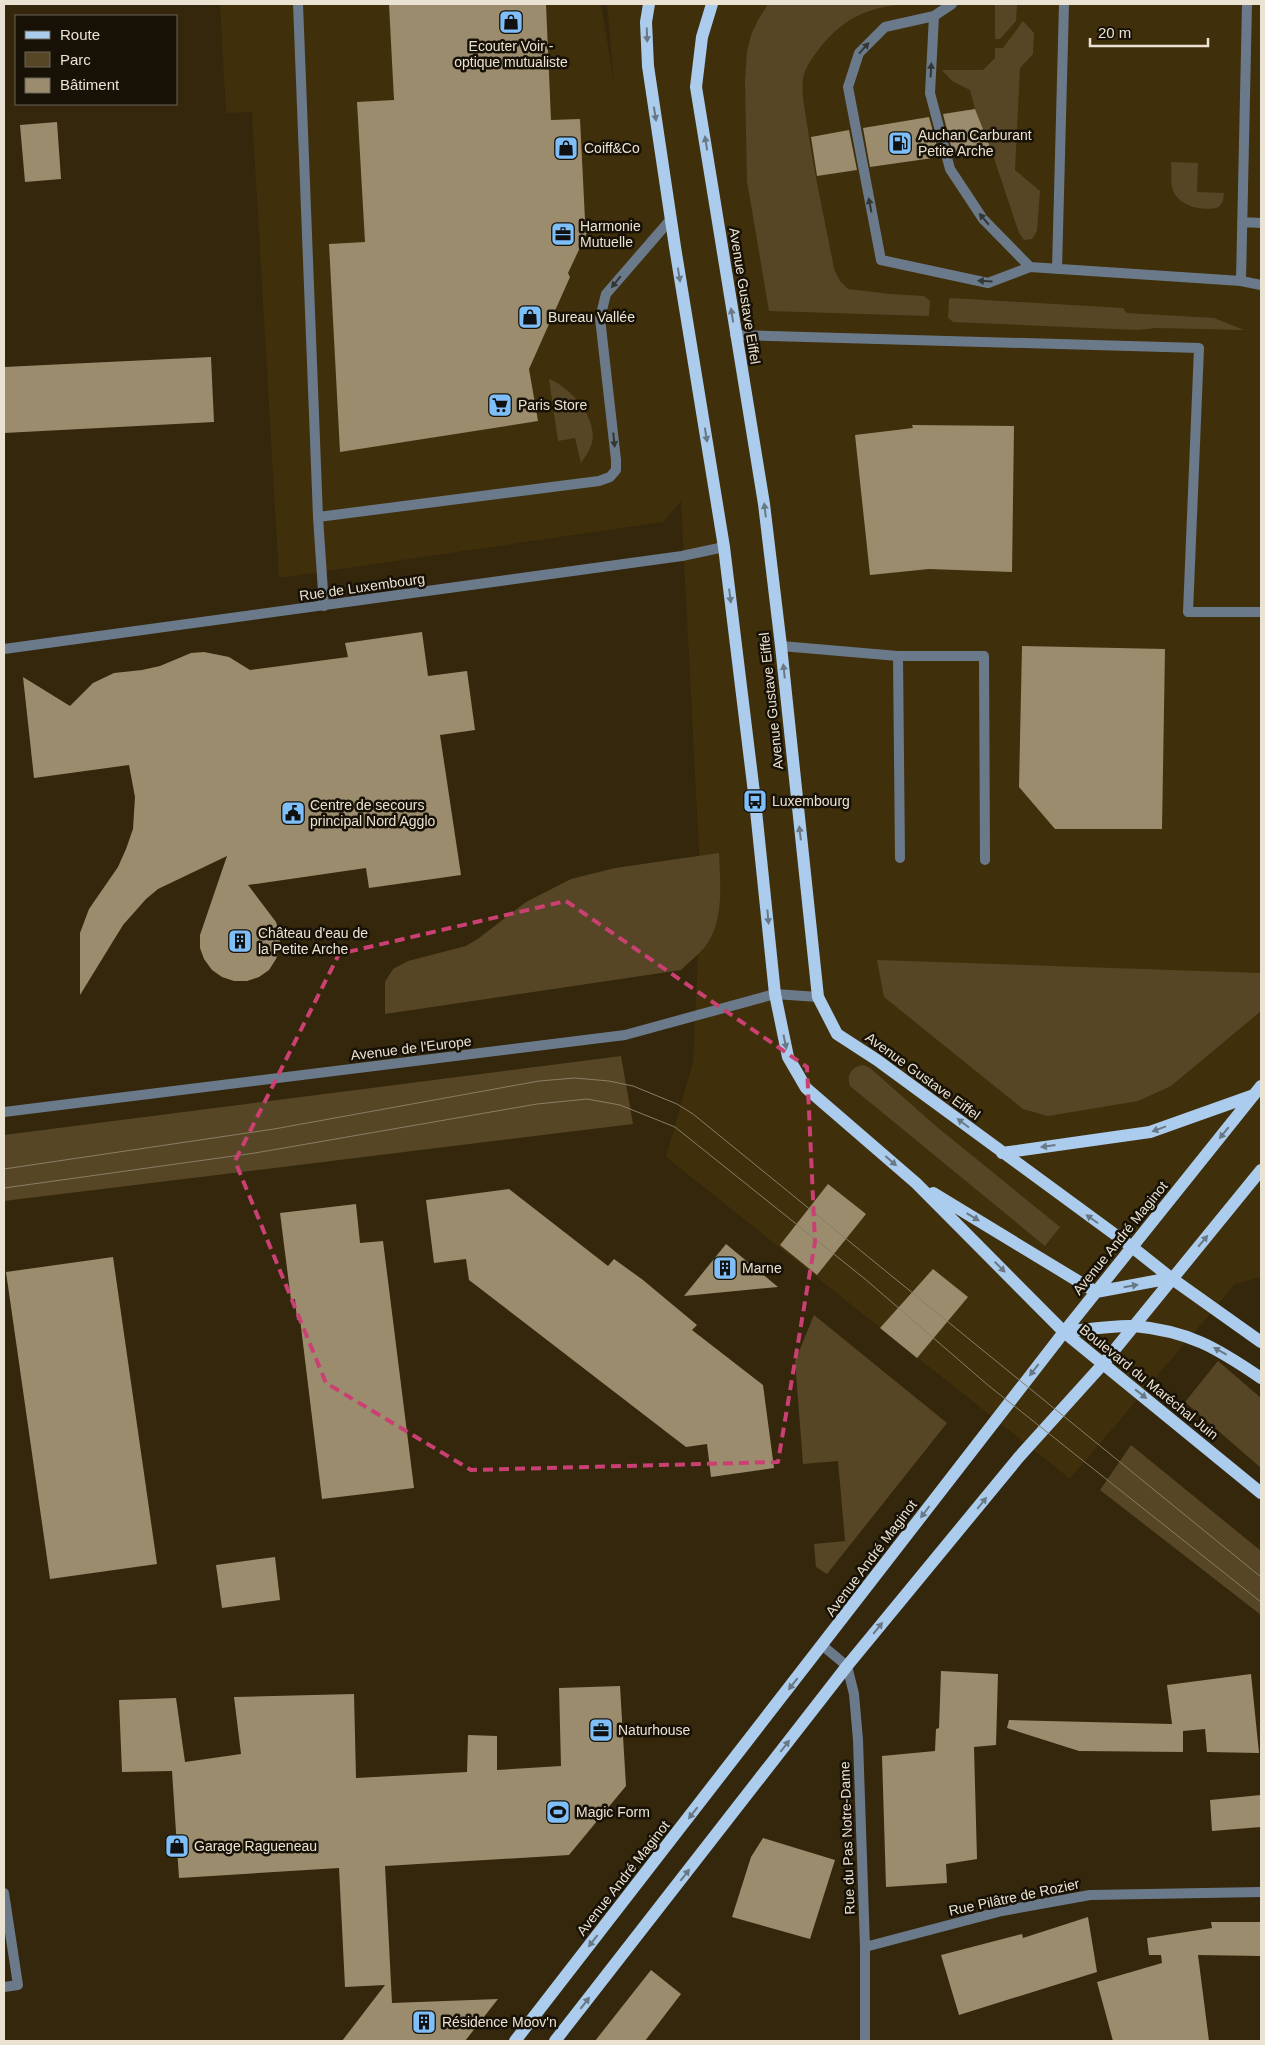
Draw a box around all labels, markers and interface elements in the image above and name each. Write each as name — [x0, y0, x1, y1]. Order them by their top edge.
shop icon: Ecouter Voir - optique mutualiste — [498, 9, 524, 35]
legend — [15, 15, 178, 105]
scale bar — [1090, 15, 1208, 47]
text: 20 m — [1098, 24, 1131, 41]
text: Route — [60, 26, 100, 43]
one-way arrow — [643, 27, 651, 43]
place label: Ecouter Voir - optique mutualiste — [454, 38, 568, 70]
one-way arrow — [858, 43, 870, 55]
text: Parc — [60, 51, 91, 68]
one-way arrow — [927, 62, 935, 78]
text: Bâtiment — [60, 76, 120, 93]
one-way arrow — [651, 106, 659, 122]
place label: Auchan Carburant Petite Arche — [918, 127, 1032, 159]
fuel station icon: Auchan Carburant Petite Arche — [887, 130, 913, 156]
shop icon: Coiff&Co — [553, 135, 579, 161]
one-way arrow — [701, 135, 709, 151]
place label: Coiff&Co — [584, 140, 640, 156]
one-way arrow — [866, 196, 874, 212]
one-way arrow — [979, 213, 990, 226]
place label: Harmonie Mutuelle — [580, 218, 641, 250]
office icon: Harmonie Mutuelle — [550, 221, 576, 247]
street label: Avenue Gustave Eiffel — [726, 227, 764, 365]
one-way arrow — [676, 267, 684, 283]
one-way arrow — [611, 275, 622, 288]
one-way arrow — [976, 277, 992, 285]
shop icon: Bureau Vallée — [517, 304, 543, 330]
one-way arrow — [728, 307, 736, 323]
place label: Bureau Vallée — [548, 309, 635, 325]
supermarket icon: Paris Store — [487, 392, 513, 418]
place label: Paris Store — [518, 397, 587, 413]
one-way arrow — [702, 427, 710, 443]
one-way arrow — [610, 432, 618, 448]
one-way arrow — [761, 501, 769, 517]
street label: Rue de Luxembourg — [298, 570, 426, 604]
one-way arrow — [726, 588, 734, 604]
street label: Avenue Gustave Eiffel — [756, 632, 786, 770]
one-way arrow — [780, 663, 788, 679]
bus stop icon: Luxembourg — [742, 788, 768, 814]
place label: Luxembourg — [772, 793, 850, 809]
place label: Centre de secours principal Nord Agglo — [310, 797, 436, 829]
public building icon: Centre de secours principal Nord Agglo — [280, 800, 306, 826]
one-way arrow — [796, 825, 804, 841]
one-way arrow — [764, 910, 772, 926]
place label: Château d'eau de la Petite Arche — [258, 925, 368, 957]
building icon: Château d'eau de la Petite Arche — [227, 928, 253, 954]
street label: Avenue Gustave Eiffel — [862, 1029, 984, 1123]
street label: Avenue de l'Europe — [350, 1033, 472, 1063]
one-way arrow — [781, 1035, 789, 1050]
one-way arrow — [957, 1118, 970, 1129]
one-way arrow — [1151, 1125, 1166, 1133]
one-way arrow — [1218, 1126, 1229, 1139]
one-way arrow — [1040, 1143, 1056, 1151]
one-way arrow — [884, 1155, 897, 1166]
street label: Avenue André Maginot — [1069, 1178, 1171, 1298]
one-way arrow — [966, 1212, 979, 1221]
one-way arrow — [1086, 1214, 1099, 1224]
one-way arrow — [1197, 1235, 1208, 1248]
building icon: Marne — [712, 1255, 738, 1281]
place label: Marne — [742, 1260, 782, 1276]
one-way arrow — [993, 1261, 1005, 1273]
one-way arrow — [1123, 1281, 1139, 1289]
street label: Boulevard du Maréchal Juin — [1077, 1321, 1221, 1443]
one-way arrow — [1213, 1347, 1228, 1355]
one-way arrow — [1029, 1363, 1039, 1377]
one-way arrow — [1134, 1389, 1147, 1400]
street label: Avenue André Maginot — [822, 1497, 920, 1619]
one-way arrow — [976, 1497, 987, 1510]
one-way arrow — [919, 1505, 930, 1518]
one-way arrow — [873, 1622, 884, 1635]
one-way arrow — [787, 1677, 798, 1690]
office icon: Naturhouse — [588, 1717, 614, 1743]
place label: Naturhouse — [618, 1722, 691, 1738]
one-way arrow — [779, 1740, 790, 1753]
street label: Rue du Pas Notre-Dame — [836, 1761, 858, 1915]
sports icon: Magic Form — [545, 1799, 571, 1825]
place label: Magic Form — [576, 1804, 650, 1820]
one-way arrow — [688, 1806, 698, 1819]
street label: Avenue André Maginot — [573, 1817, 673, 1939]
shop icon: Garage Ragueneau — [164, 1833, 190, 1859]
place label: Garage Ragueneau — [194, 1838, 317, 1854]
one-way arrow — [680, 1868, 690, 1882]
street label: Rue Pilâtre de Rozier — [947, 1875, 1081, 1919]
one-way arrow — [588, 1934, 599, 1947]
one-way arrow — [580, 1996, 590, 2010]
building icon: Résidence Moov'n — [411, 2009, 437, 2035]
place label: Résidence Moov'n — [442, 2014, 557, 2030]

